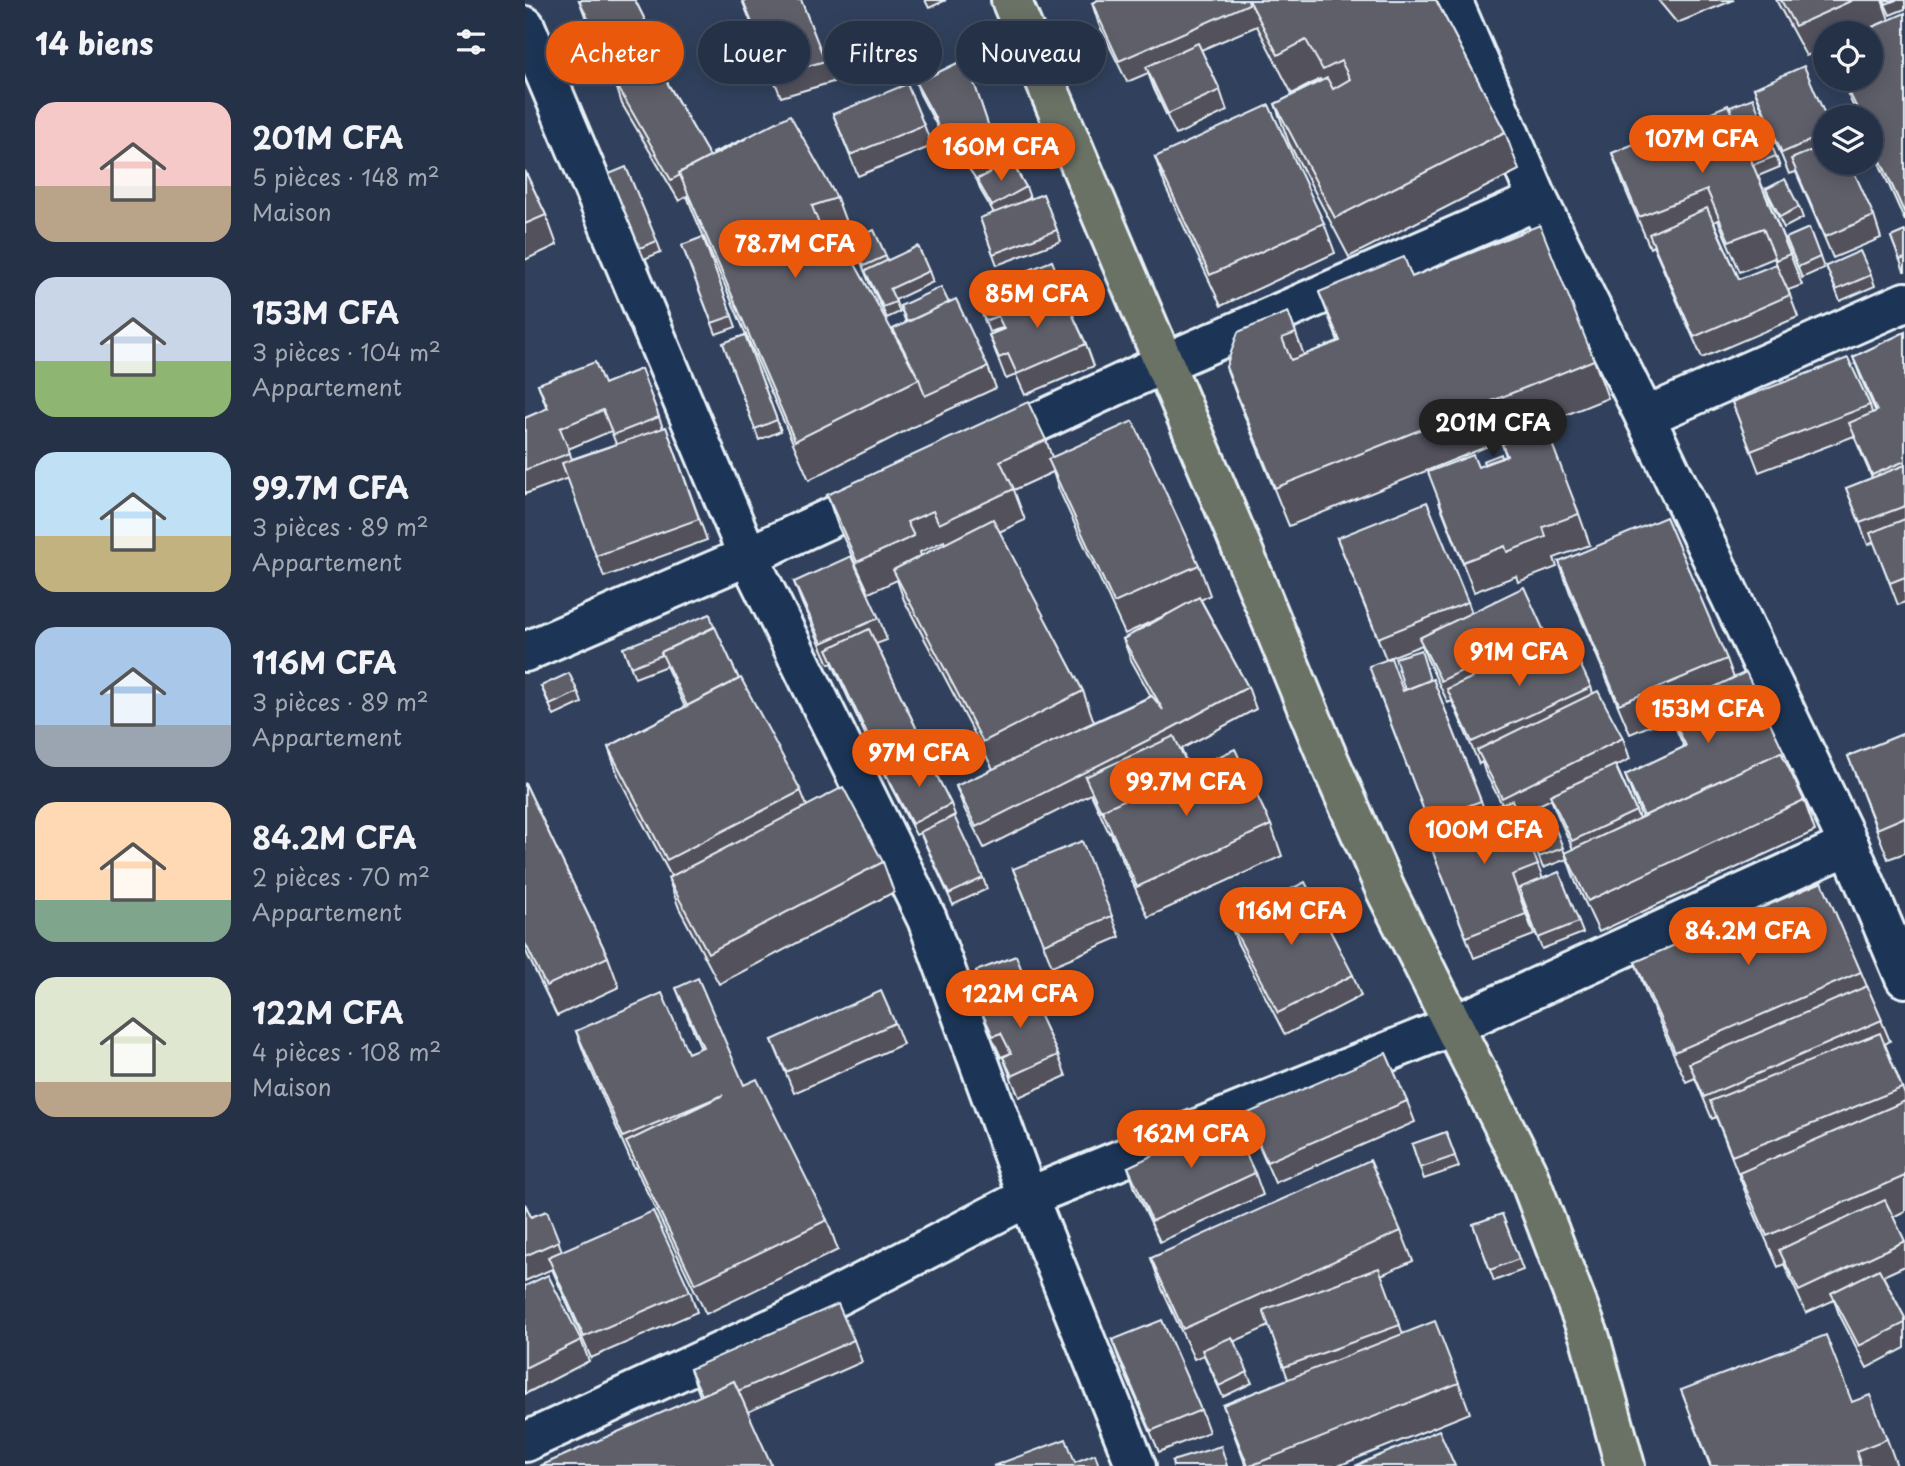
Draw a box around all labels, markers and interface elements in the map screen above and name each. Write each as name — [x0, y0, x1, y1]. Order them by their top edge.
text: 14 biens — [35, 20, 154, 65]
chip: Acheter — [546, 21, 684, 84]
chip: Louer — [698, 21, 810, 84]
chip: Filtres — [824, 21, 942, 84]
chip: Nouveau — [956, 21, 1106, 84]
map controls — [1813, 21, 1883, 175]
button: locate — [1813, 21, 1883, 91]
icon: filters — [452, 23, 490, 61]
button: layers — [1813, 105, 1883, 175]
text: 201M CFA — [252, 114, 404, 159]
pin: 107M CFA — [1630, 116, 1774, 175]
text: 107M CFA — [1645, 120, 1759, 155]
pin: 160M CFA — [929, 124, 1073, 183]
text: 160M CFA — [942, 128, 1060, 163]
icon: home — [91, 130, 175, 214]
text: 5 pièces · 148 m² — [252, 159, 440, 194]
text: Maison — [252, 194, 332, 229]
pin: 78.7M CFA — [715, 220, 875, 280]
text: 78.7M CFA — [735, 225, 855, 260]
pin: 85M CFA — [972, 270, 1102, 330]
text: 85M CFA — [985, 275, 1089, 310]
text: 153M CFA — [252, 289, 399, 334]
icon: home — [91, 305, 175, 389]
text: 3 pièces · 104 m² — [252, 334, 441, 369]
text: Appartement — [252, 369, 402, 404]
pin: 201M CFA — [1421, 400, 1565, 459]
text: 201M CFA — [1435, 404, 1551, 439]
text: 99.7M CFA — [252, 464, 409, 509]
icon: home — [91, 480, 175, 564]
text: 3 pièces · 89 m² — [252, 509, 429, 544]
text: Appartement — [252, 544, 402, 579]
pin: 91M CFA — [1454, 628, 1584, 688]
text: 91M CFA — [1470, 633, 1568, 668]
text: 116M CFA — [252, 639, 397, 684]
icon: home — [91, 655, 175, 739]
text: 3 pièces · 89 m² — [252, 684, 429, 719]
pin: 153M CFA — [1636, 686, 1780, 745]
text: 153M CFA — [1651, 690, 1765, 725]
text: Appartement — [252, 719, 402, 754]
pin: 97M CFA — [854, 730, 984, 789]
text: 97M CFA — [868, 734, 970, 769]
pin: 99.7M CFA — [1106, 758, 1266, 818]
text: 99.7M CFA — [1126, 763, 1246, 798]
pin: 100M CFA — [1412, 806, 1556, 866]
text: 100M CFA — [1425, 811, 1543, 846]
text: 84.2M CFA — [252, 814, 417, 859]
icon: home — [91, 830, 175, 914]
text: 2 pièces · 70 m² — [252, 859, 430, 894]
pin: 116M CFA — [1219, 888, 1363, 947]
text: 116M CFA — [1236, 892, 1346, 927]
text: Appartement — [252, 894, 402, 929]
pin: 84.2M CFA — [1668, 908, 1828, 967]
text: 84.2M CFA — [1685, 912, 1811, 947]
pin: 122M CFA — [948, 970, 1092, 1030]
text: 122M CFA — [962, 975, 1078, 1010]
text: 122M CFA — [252, 989, 404, 1034]
icon: home — [91, 1005, 175, 1089]
text: 4 pièces · 108 m² — [252, 1034, 441, 1069]
text: Maison — [252, 1069, 332, 1104]
pin: 162M CFA — [1119, 1110, 1263, 1170]
text: 162M CFA — [1133, 1115, 1249, 1150]

